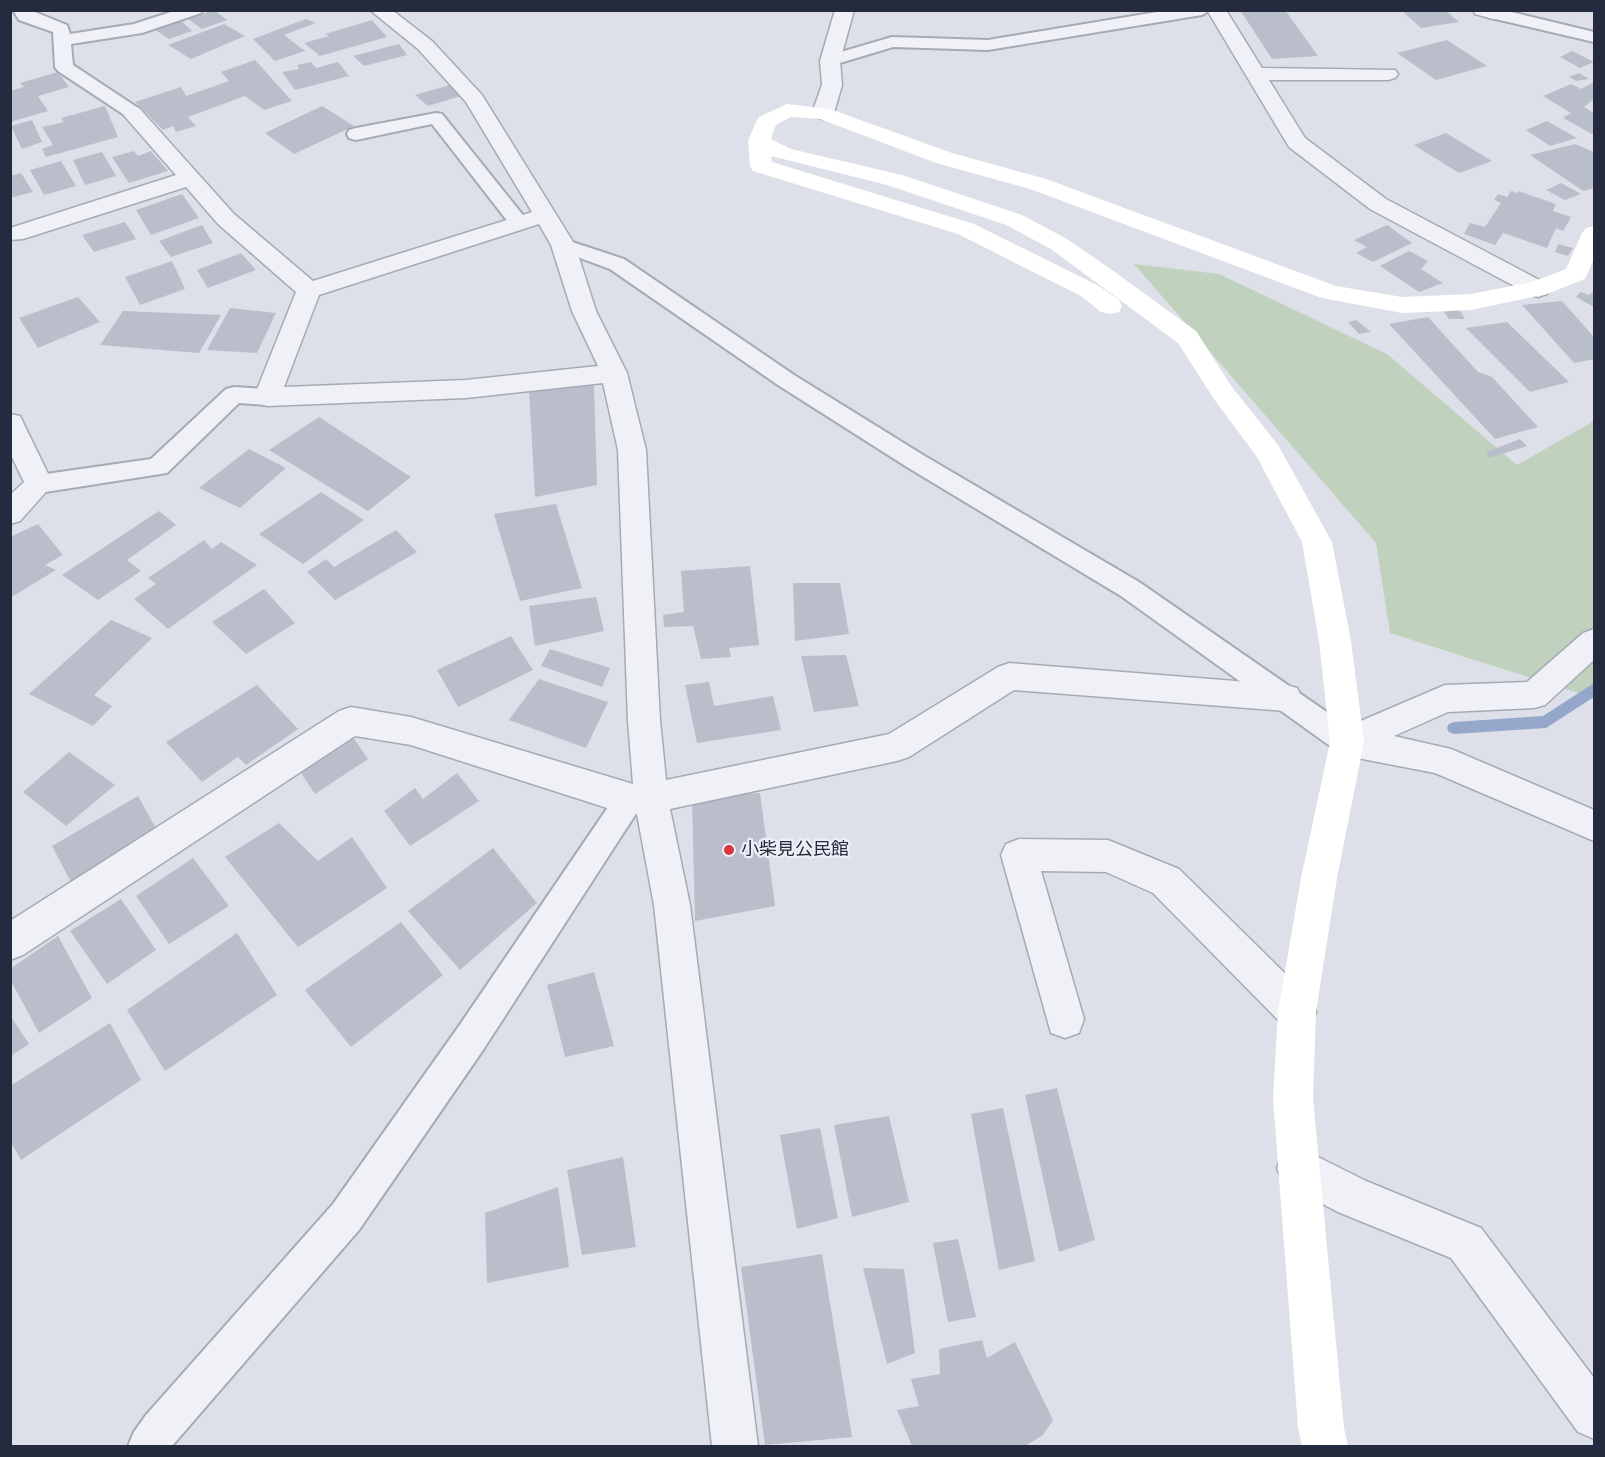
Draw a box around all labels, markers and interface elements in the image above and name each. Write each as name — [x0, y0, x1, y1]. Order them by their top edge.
place label: 小柴見公民館 — [741, 839, 849, 861]
marker: 小柴見公民館 — [722, 843, 736, 857]

